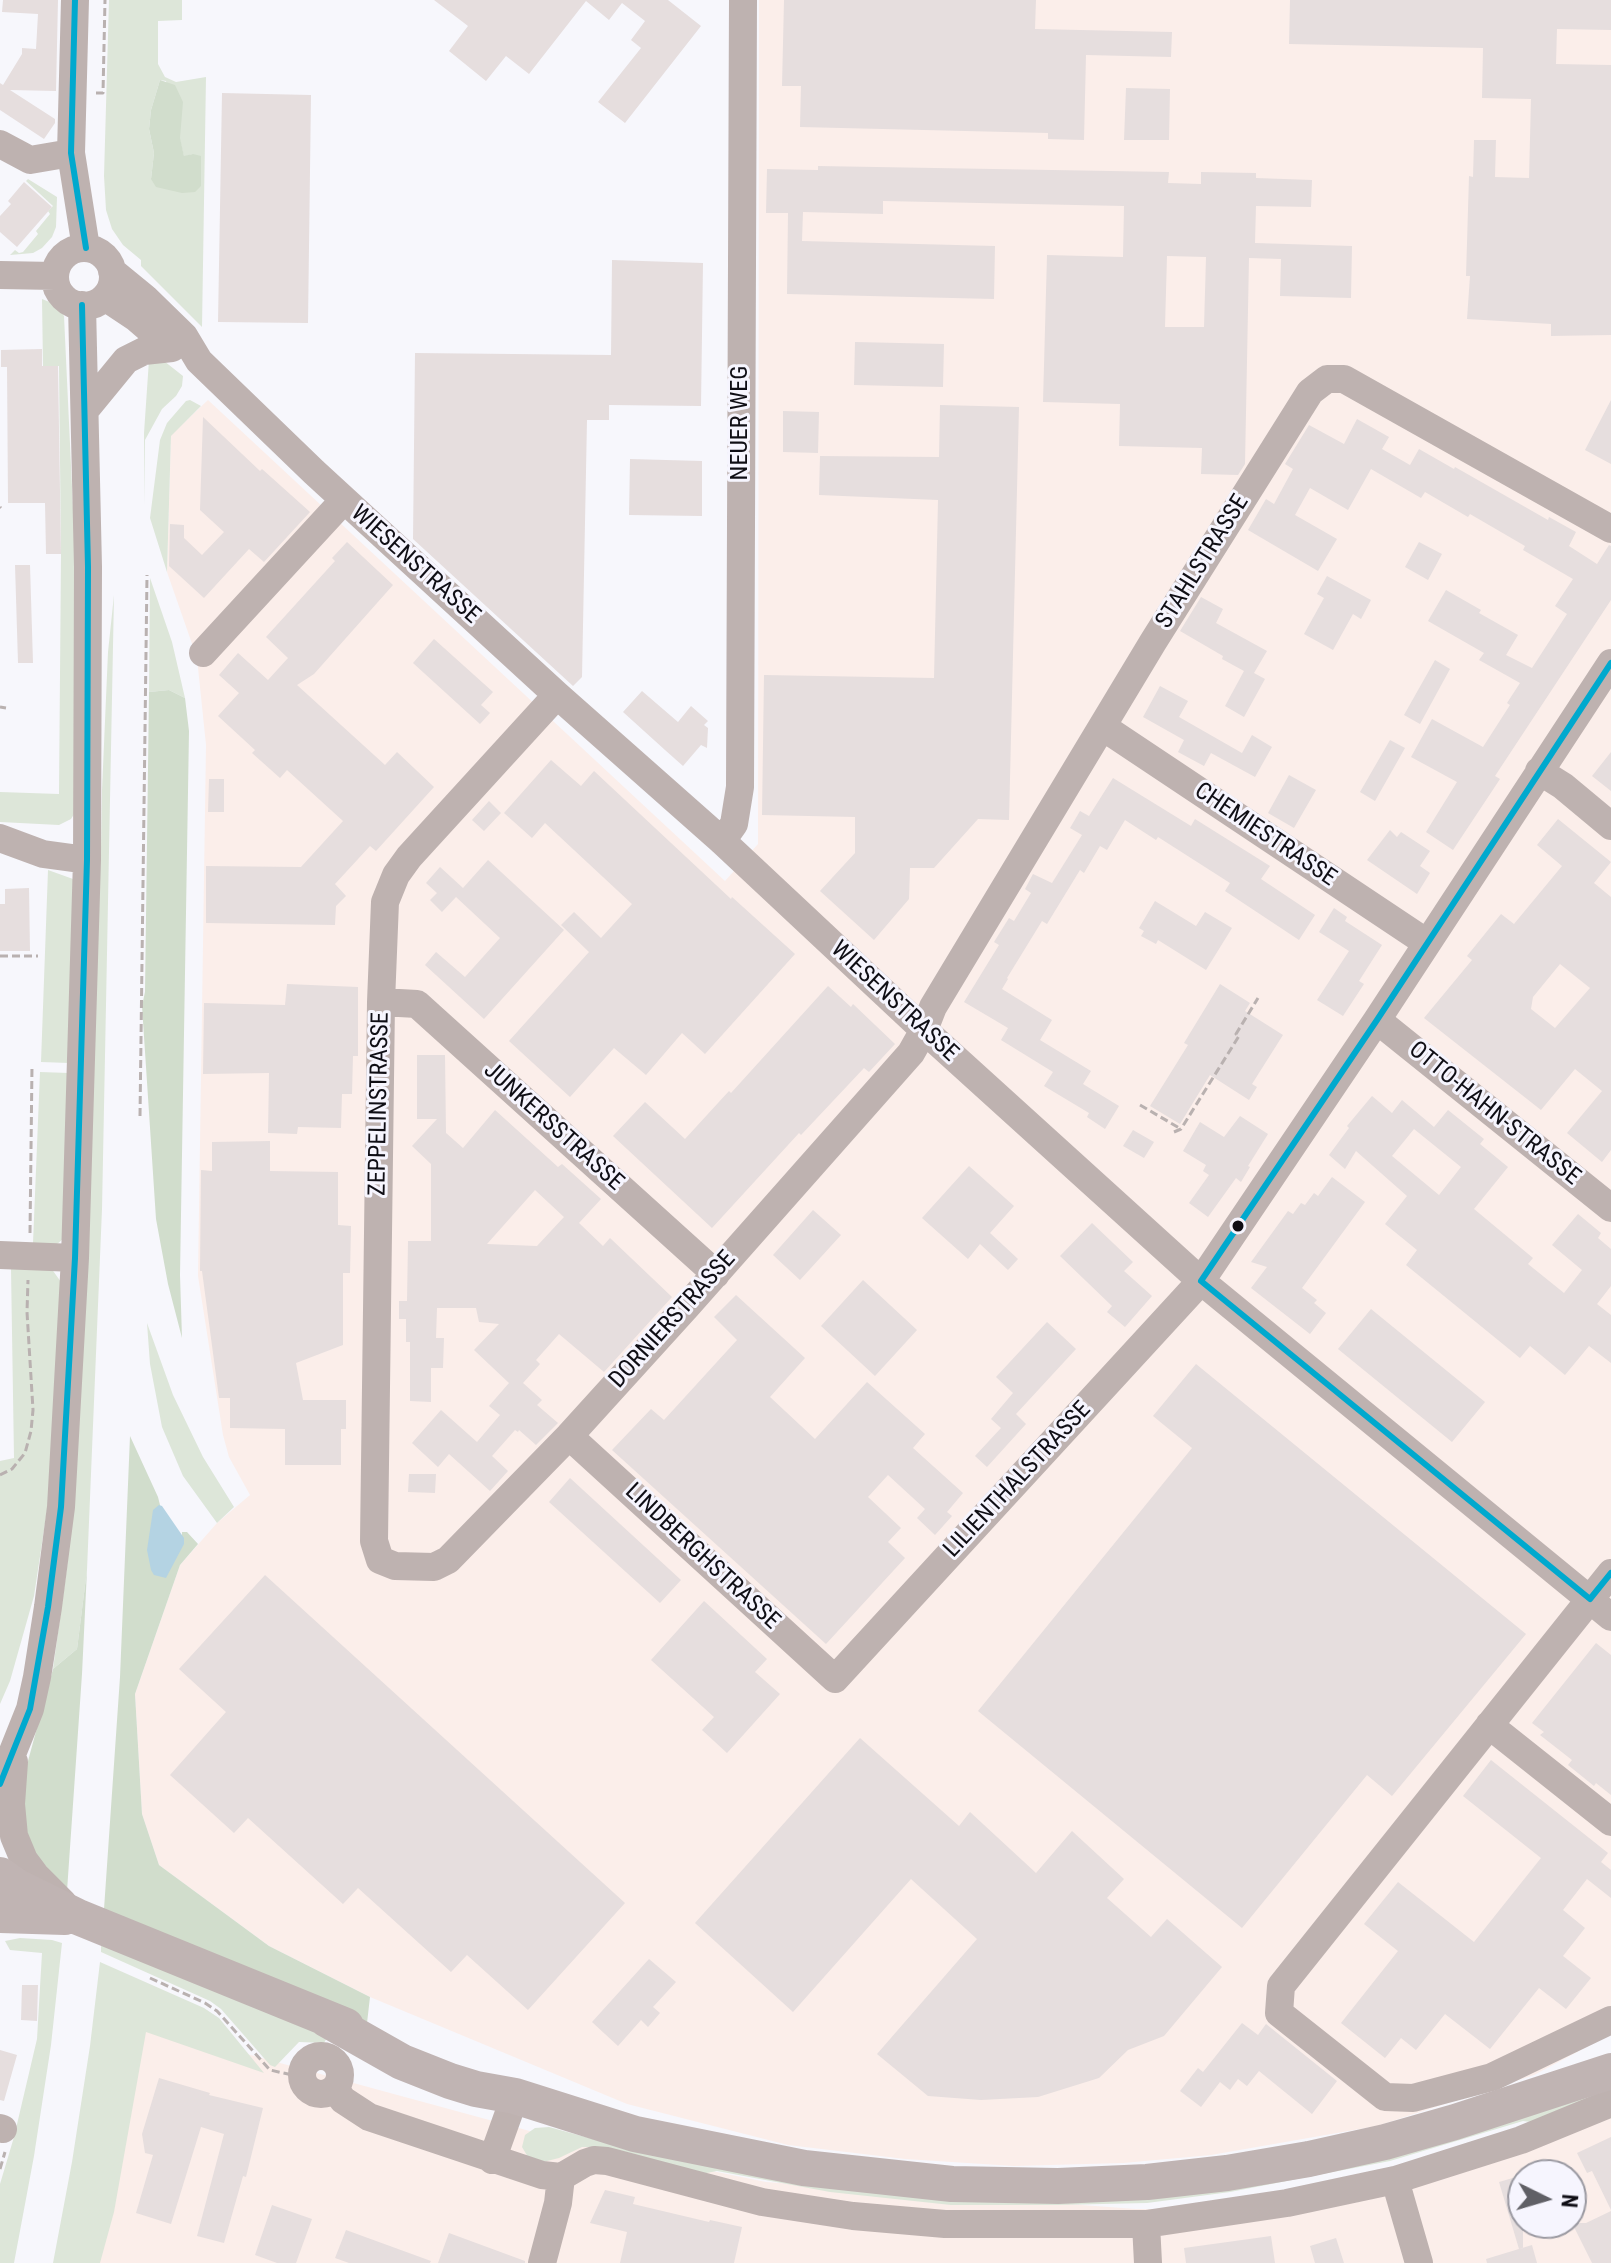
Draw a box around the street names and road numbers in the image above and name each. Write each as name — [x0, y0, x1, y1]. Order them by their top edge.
street label: NEUER WEG — [727, 366, 755, 480]
street label: STAHLSTRASSE — [1150, 490, 1256, 634]
street label: WIESENSTRASSE — [345, 499, 485, 631]
street label: CHEMIESTRASSE — [1189, 777, 1341, 893]
street label: WIESENSTRASSE — [824, 936, 964, 1068]
street label: ZEPPELINSTRASSE — [364, 1012, 396, 1196]
street label: OTTO-HAHN-STRASSE — [1402, 1036, 1586, 1192]
street label: JUNKERSSTRASSE — [477, 1057, 629, 1197]
street label: DORNIERSTRASSE — [604, 1245, 742, 1395]
street label: LILIENTHALSTRASSE — [938, 1396, 1098, 1564]
street label: LINDBERGHSTRASSE — [619, 1478, 785, 1636]

